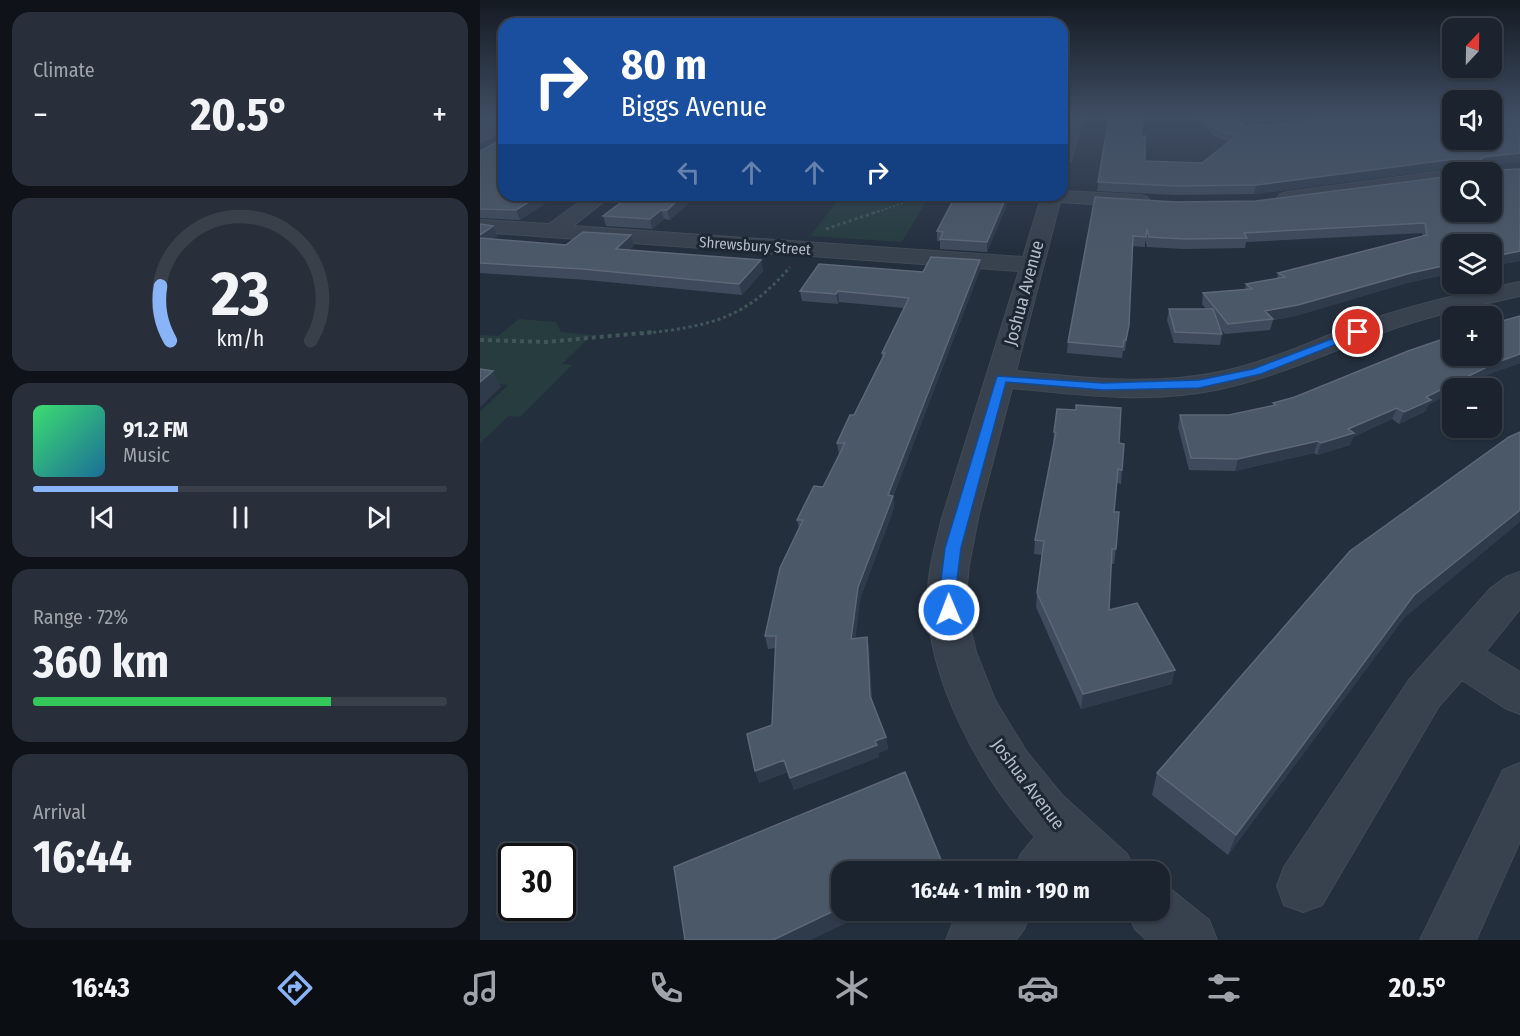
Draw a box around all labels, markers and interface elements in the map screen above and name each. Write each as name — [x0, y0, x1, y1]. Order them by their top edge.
north arrow — [1442, 18, 1502, 78]
map controls — [1442, 18, 1502, 438]
text: 80 m — [621, 40, 707, 90]
icon: right — [522, 42, 600, 120]
text: Climate — [33, 58, 95, 82]
text: 20.5° — [190, 88, 289, 142]
button: sound — [1442, 90, 1502, 150]
text: Biggs Avenue — [621, 91, 767, 123]
text: − — [33, 95, 48, 135]
text: + — [432, 95, 447, 135]
icon: left — [672, 156, 705, 189]
icon: ahead — [735, 156, 768, 189]
icon: ahead — [798, 156, 831, 189]
icon: right — [861, 156, 894, 189]
button: search — [1442, 162, 1502, 222]
street label: Shrewsbury Street — [699, 233, 812, 259]
button: layers — [1442, 234, 1502, 294]
street label: Joshua Avenue — [999, 238, 1049, 348]
text: 23 — [210, 258, 269, 333]
pin — [1332, 306, 1383, 357]
button: + — [1442, 306, 1502, 366]
icon: arrive — [1341, 315, 1374, 348]
text: km/h — [216, 327, 264, 353]
button: − — [1442, 378, 1502, 438]
text: 91.2 FM — [123, 416, 188, 443]
text: Music — [123, 443, 170, 467]
icon: previous — [86, 501, 119, 534]
icon: pause — [224, 501, 257, 534]
icon: next — [362, 501, 395, 534]
position arrow — [917, 578, 981, 642]
text: Range · 72% — [33, 605, 128, 629]
text: 360 km — [33, 635, 169, 689]
street label: Joshua Avenue — [987, 734, 1069, 834]
text: Arrival — [33, 800, 86, 824]
text: 16:44 — [33, 830, 132, 884]
speed limit sign: 30 — [498, 843, 576, 921]
text: 16:44 · 1 min · 190 m — [911, 877, 1090, 904]
icon: directions — [274, 967, 316, 1009]
icon: music — [460, 967, 502, 1009]
icon: phone — [645, 967, 687, 1009]
icon: climate — [831, 967, 873, 1009]
icon: car — [1017, 967, 1059, 1009]
icon: filters — [1203, 967, 1245, 1009]
text: 16:43 — [72, 972, 130, 1004]
text: 20.5° — [1389, 972, 1448, 1004]

